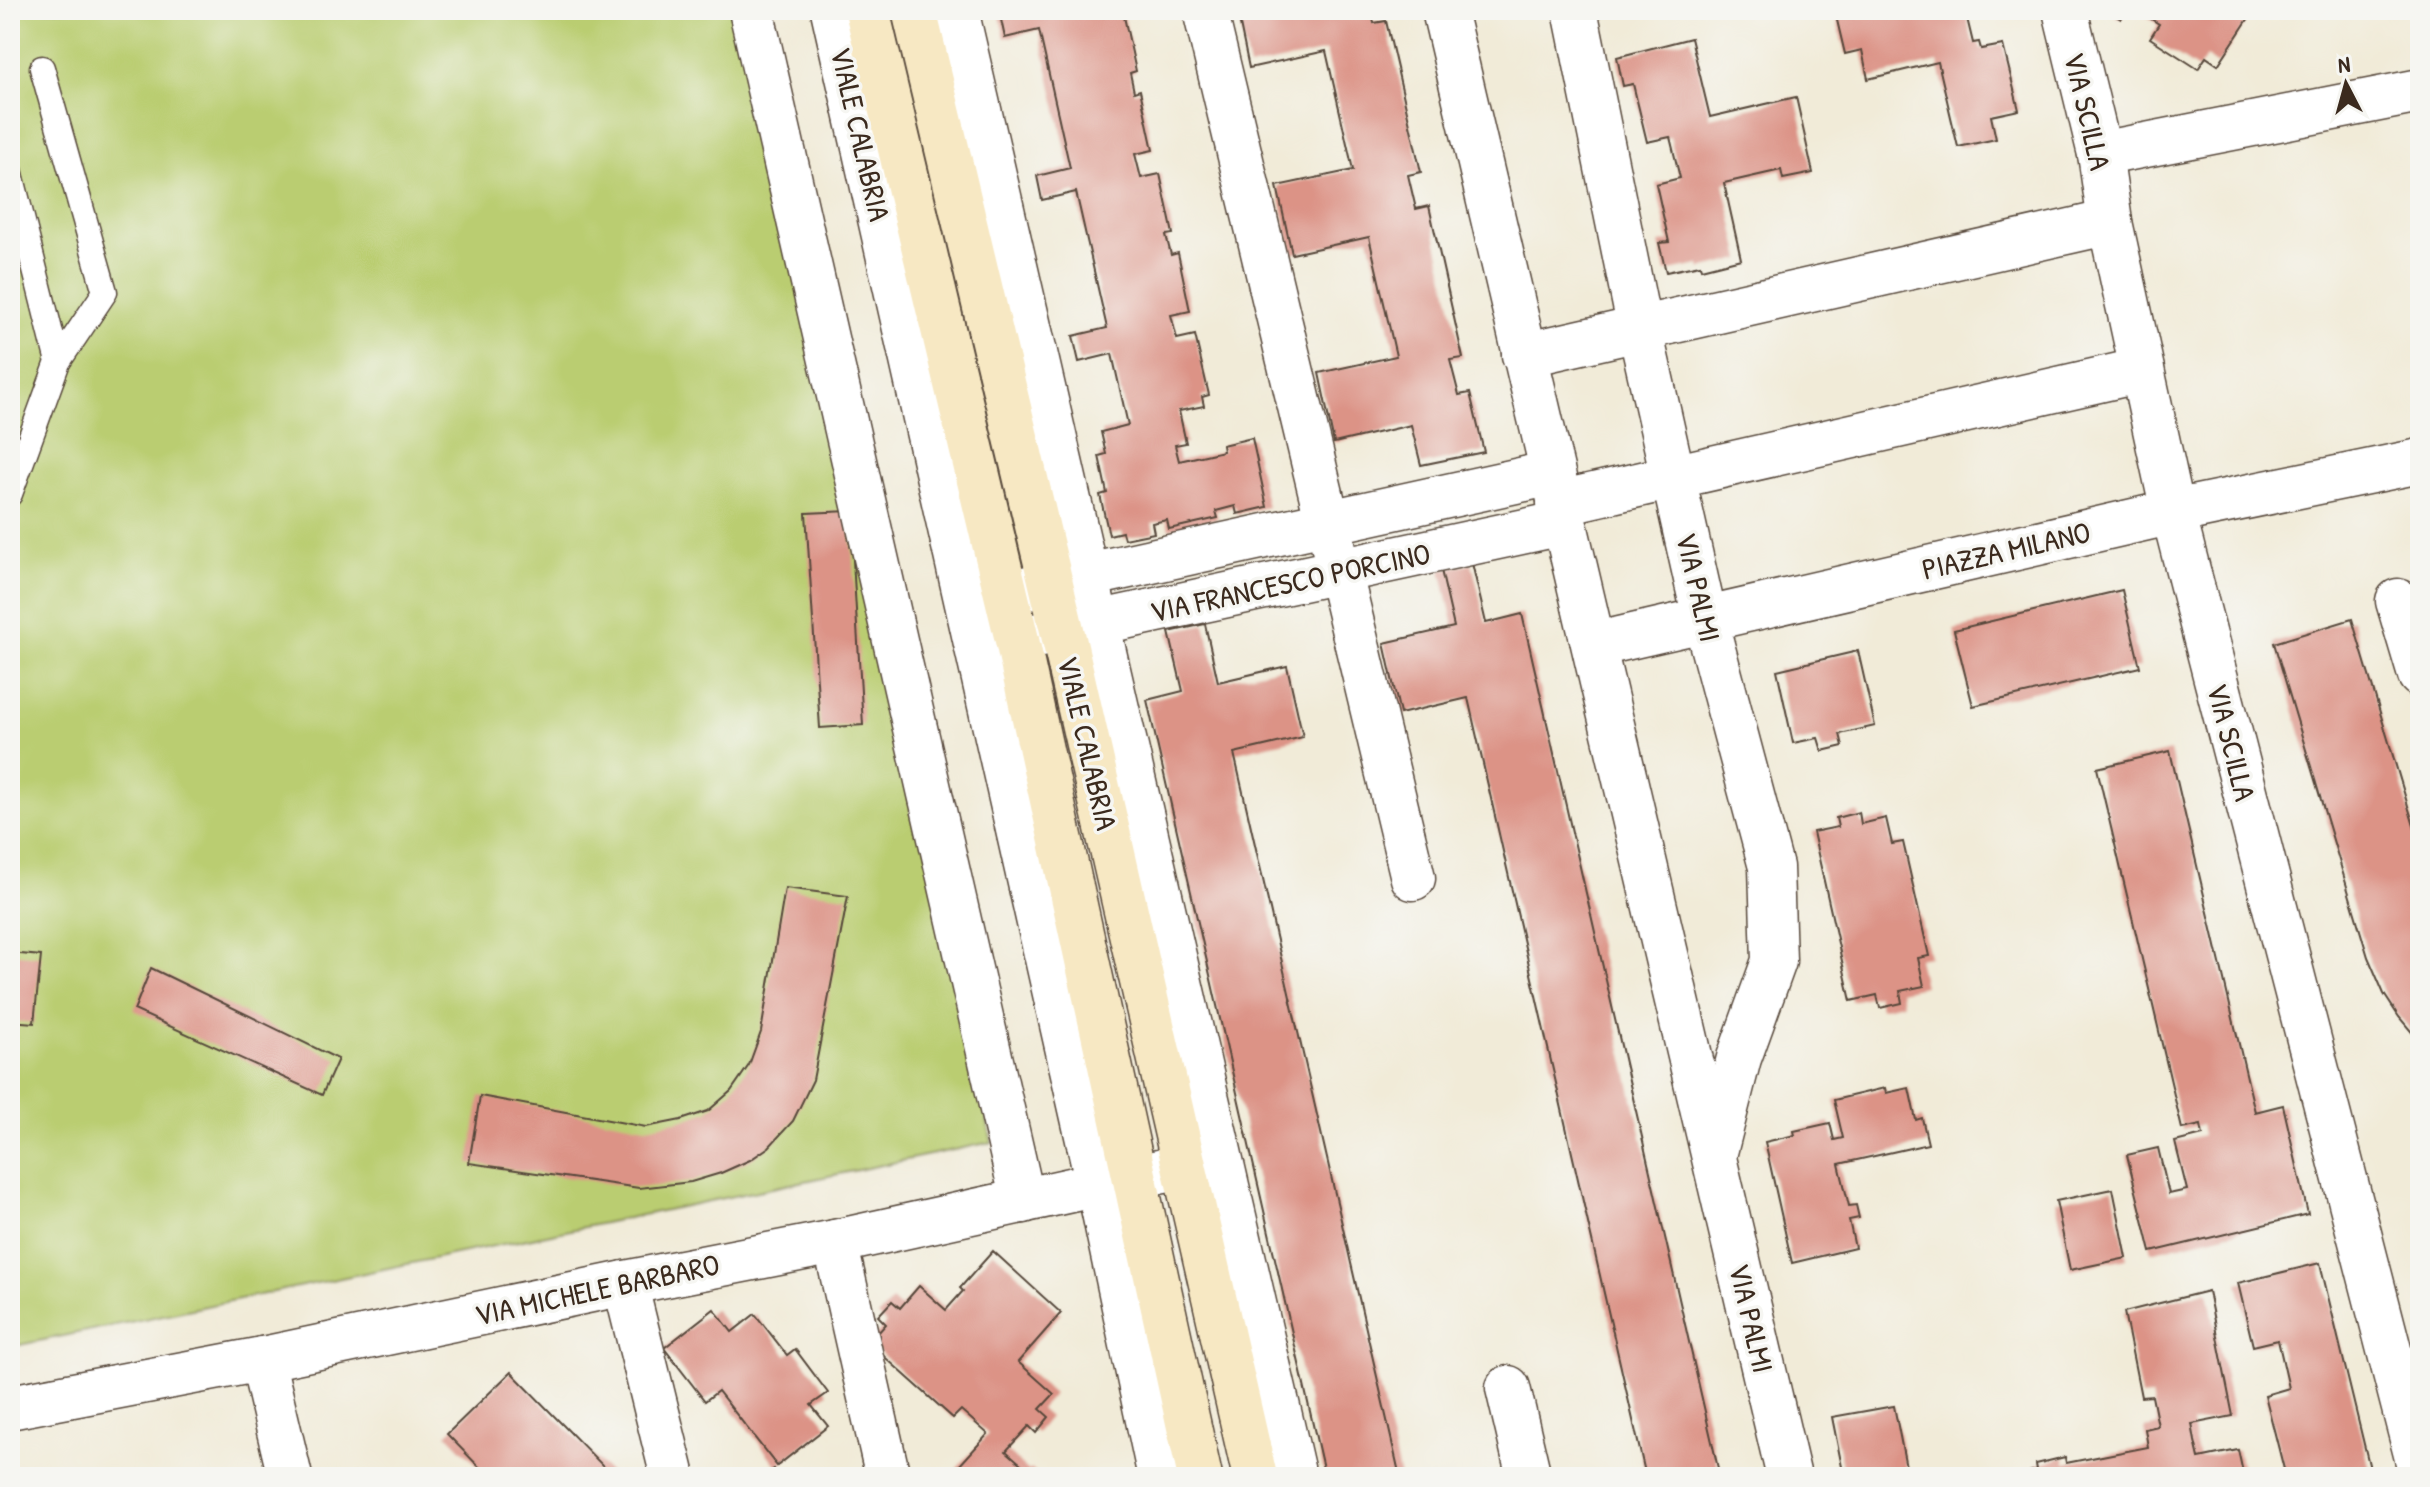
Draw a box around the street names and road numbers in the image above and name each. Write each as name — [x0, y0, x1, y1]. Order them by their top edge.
street label: VIALE CALABRIA — [822, 43, 901, 225]
street label: VIA SCILLA — [2055, 48, 2121, 174]
street label: PIAZZA MILANO — [1918, 511, 2094, 589]
street label: VIA PALMI — [1667, 529, 1731, 645]
street label: VIA FRANCESCO PORCINO — [1146, 533, 1434, 631]
street label: VIALE CALABRIA — [1049, 652, 1128, 834]
street label: VIA SCILLA — [2198, 679, 2266, 805]
street label: VIA MICHELE BARBARO — [471, 1244, 723, 1334]
street label: VIA PALMI — [1720, 1260, 1784, 1376]

